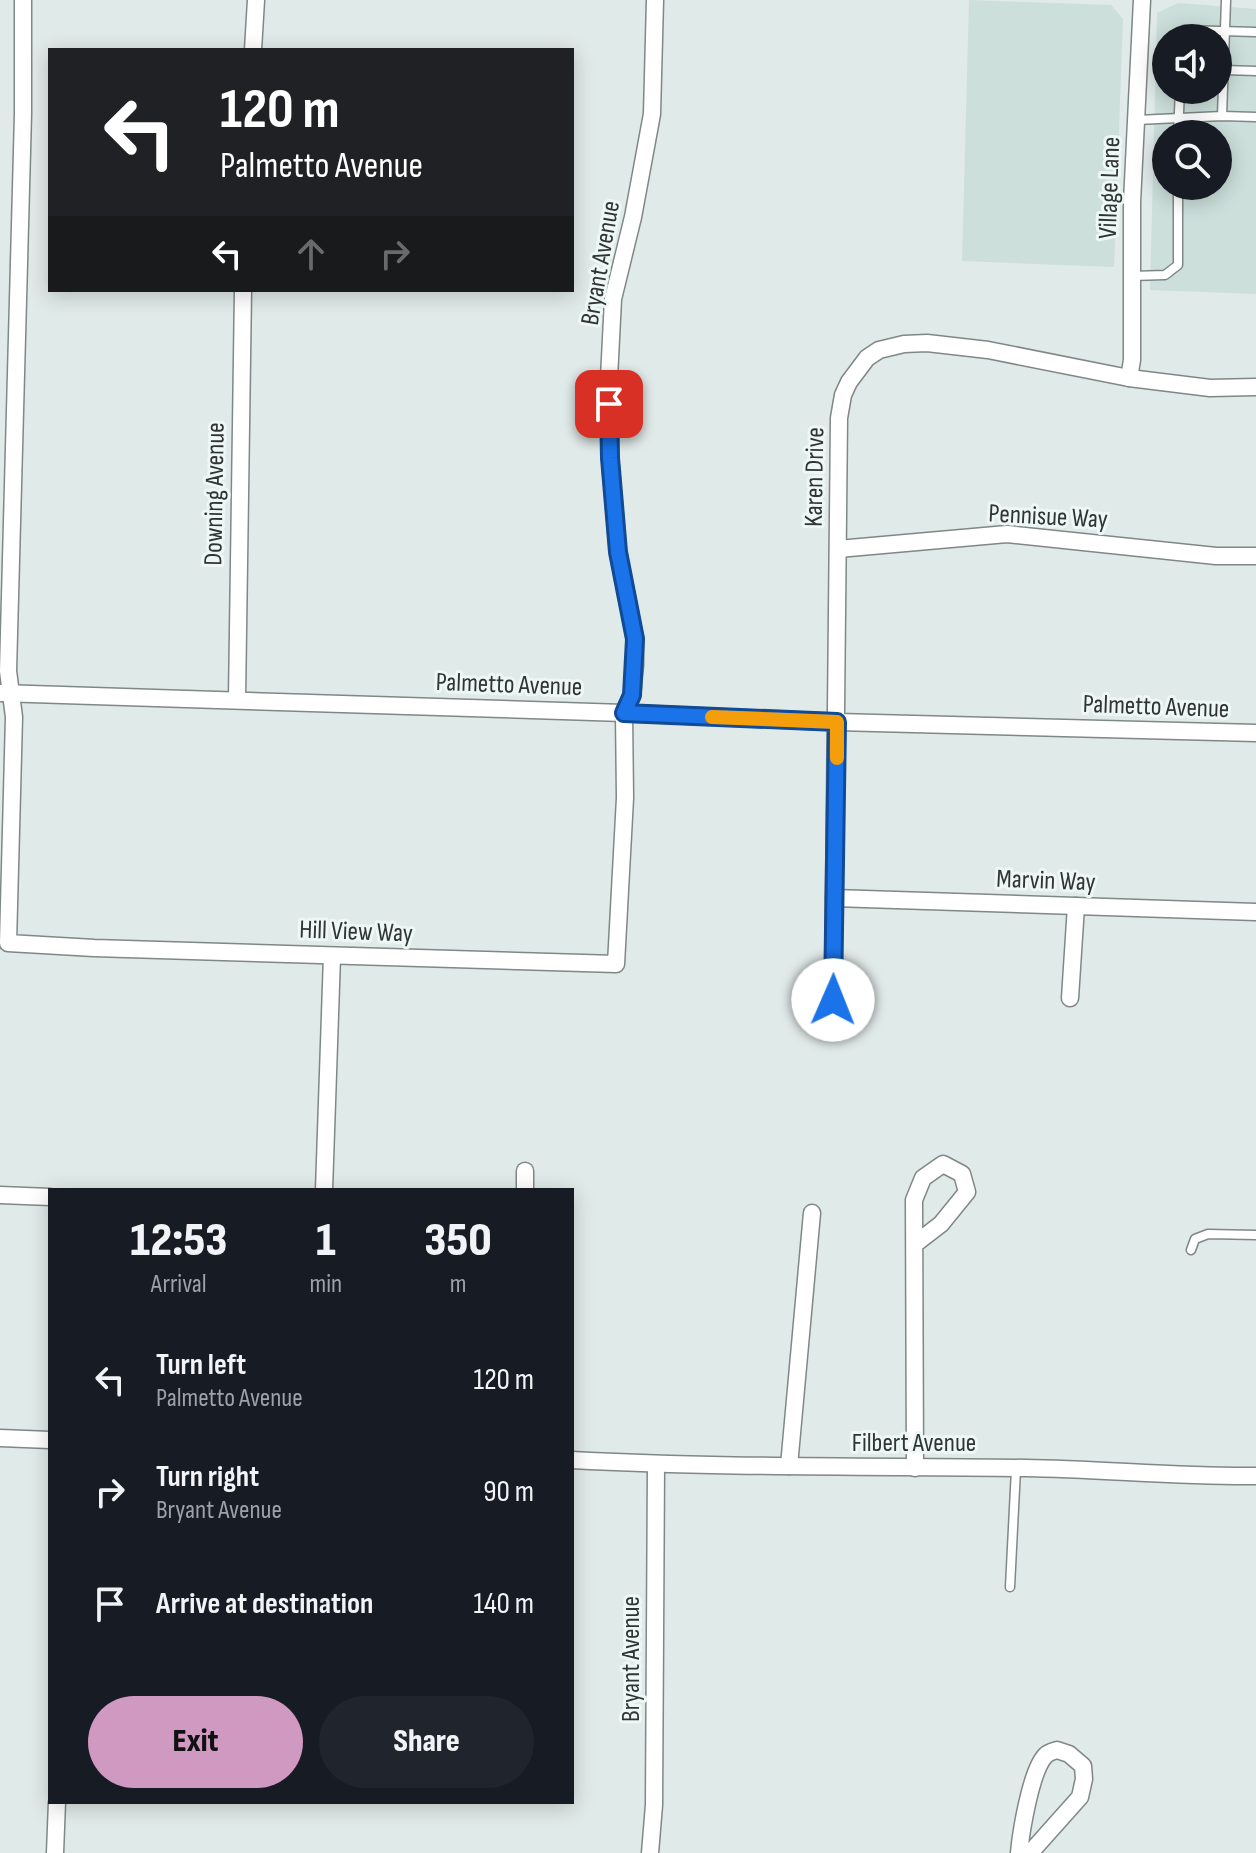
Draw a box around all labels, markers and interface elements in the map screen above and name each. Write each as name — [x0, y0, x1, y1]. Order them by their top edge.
map controls — [1152, 24, 1232, 200]
button: sound — [1152, 24, 1232, 104]
text: 120 m — [220, 77, 340, 144]
icon: left — [88, 80, 192, 184]
button: search — [1152, 120, 1232, 200]
street label: Village Lane — [1093, 136, 1127, 240]
text: Palmetto Avenue — [220, 145, 423, 188]
street label: Bryant Avenue — [575, 198, 627, 328]
icon: left — [205, 232, 249, 276]
icon: ahead — [289, 232, 333, 276]
icon: right — [373, 232, 417, 276]
pin — [575, 370, 643, 438]
icon: arrive — [587, 382, 631, 426]
street label: Downing Avenue — [198, 422, 232, 566]
street label: Karen Drive — [799, 427, 831, 527]
street label: Pennisue Way — [988, 498, 1108, 536]
street label: Palmetto Avenue — [435, 667, 583, 703]
street label: Palmetto Avenue — [1082, 689, 1230, 725]
street label: Marvin Way — [996, 864, 1096, 898]
street label: Hill View Way — [299, 915, 413, 949]
position arrow — [791, 958, 875, 1042]
text: 12:53 — [130, 1212, 227, 1269]
text: 1 — [316, 1212, 336, 1269]
text: 350 — [424, 1212, 492, 1269]
text: Arrival — [151, 1269, 207, 1300]
text: min — [310, 1269, 342, 1300]
text: m — [450, 1269, 466, 1300]
text: Turn left — [156, 1347, 246, 1383]
icon: left — [88, 1358, 132, 1402]
text: 120 m — [473, 1362, 534, 1398]
text: Palmetto Avenue — [156, 1383, 303, 1414]
street label: Filbert Avenue — [852, 1428, 976, 1459]
text: Turn right — [156, 1459, 259, 1495]
icon: right — [88, 1470, 132, 1514]
text: 90 m — [483, 1474, 534, 1510]
text: Bryant Avenue — [156, 1495, 282, 1526]
icon: arrive — [88, 1582, 132, 1626]
text: Arrive at destination — [156, 1586, 373, 1622]
text: 140 m — [474, 1586, 534, 1622]
street label: Bryant Avenue — [616, 1596, 647, 1722]
button: Exit — [88, 1696, 303, 1788]
button: Share — [319, 1696, 534, 1788]

